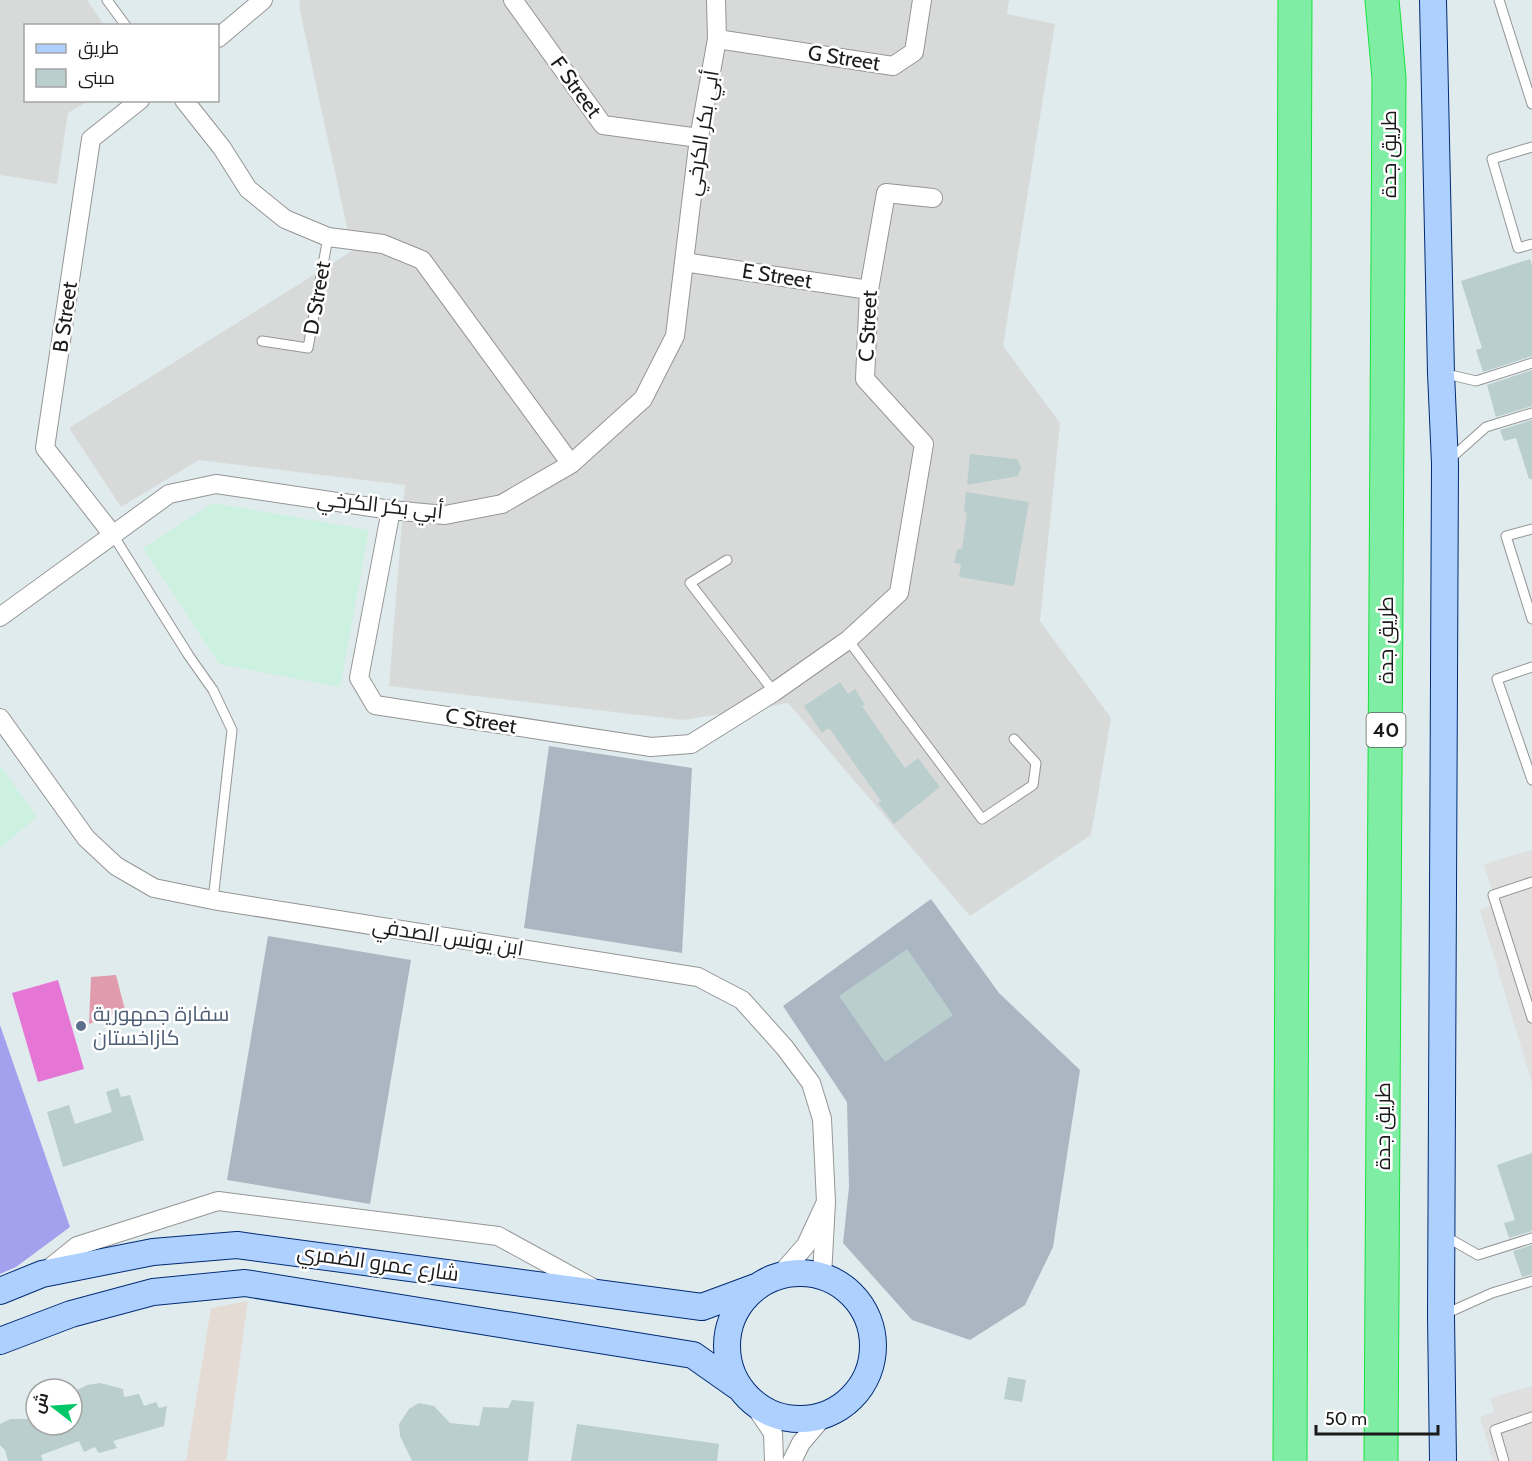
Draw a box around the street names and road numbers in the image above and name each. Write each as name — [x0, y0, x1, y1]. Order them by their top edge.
street label: G Street — [806, 39, 882, 76]
street label: F Street — [546, 51, 607, 122]
street label: أبي بكر الكرخي — [679, 68, 728, 198]
street label: طريق جدة — [1376, 110, 1402, 198]
street label: E Street — [740, 258, 814, 293]
street label: D Street — [298, 259, 335, 337]
street label: B Street — [47, 280, 82, 354]
street label: C Street — [853, 290, 882, 362]
street label: أبي بكر الكرخي — [315, 485, 444, 528]
street label: طريق جدة — [1373, 596, 1399, 684]
street label: C Street — [444, 703, 518, 738]
road number: 40 — [1366, 713, 1406, 747]
street label: ابن يونس الصدفي — [370, 912, 525, 965]
street label: طريق جدة — [1370, 1082, 1396, 1170]
street label: شارع عمرو الضمري — [295, 1239, 461, 1290]

